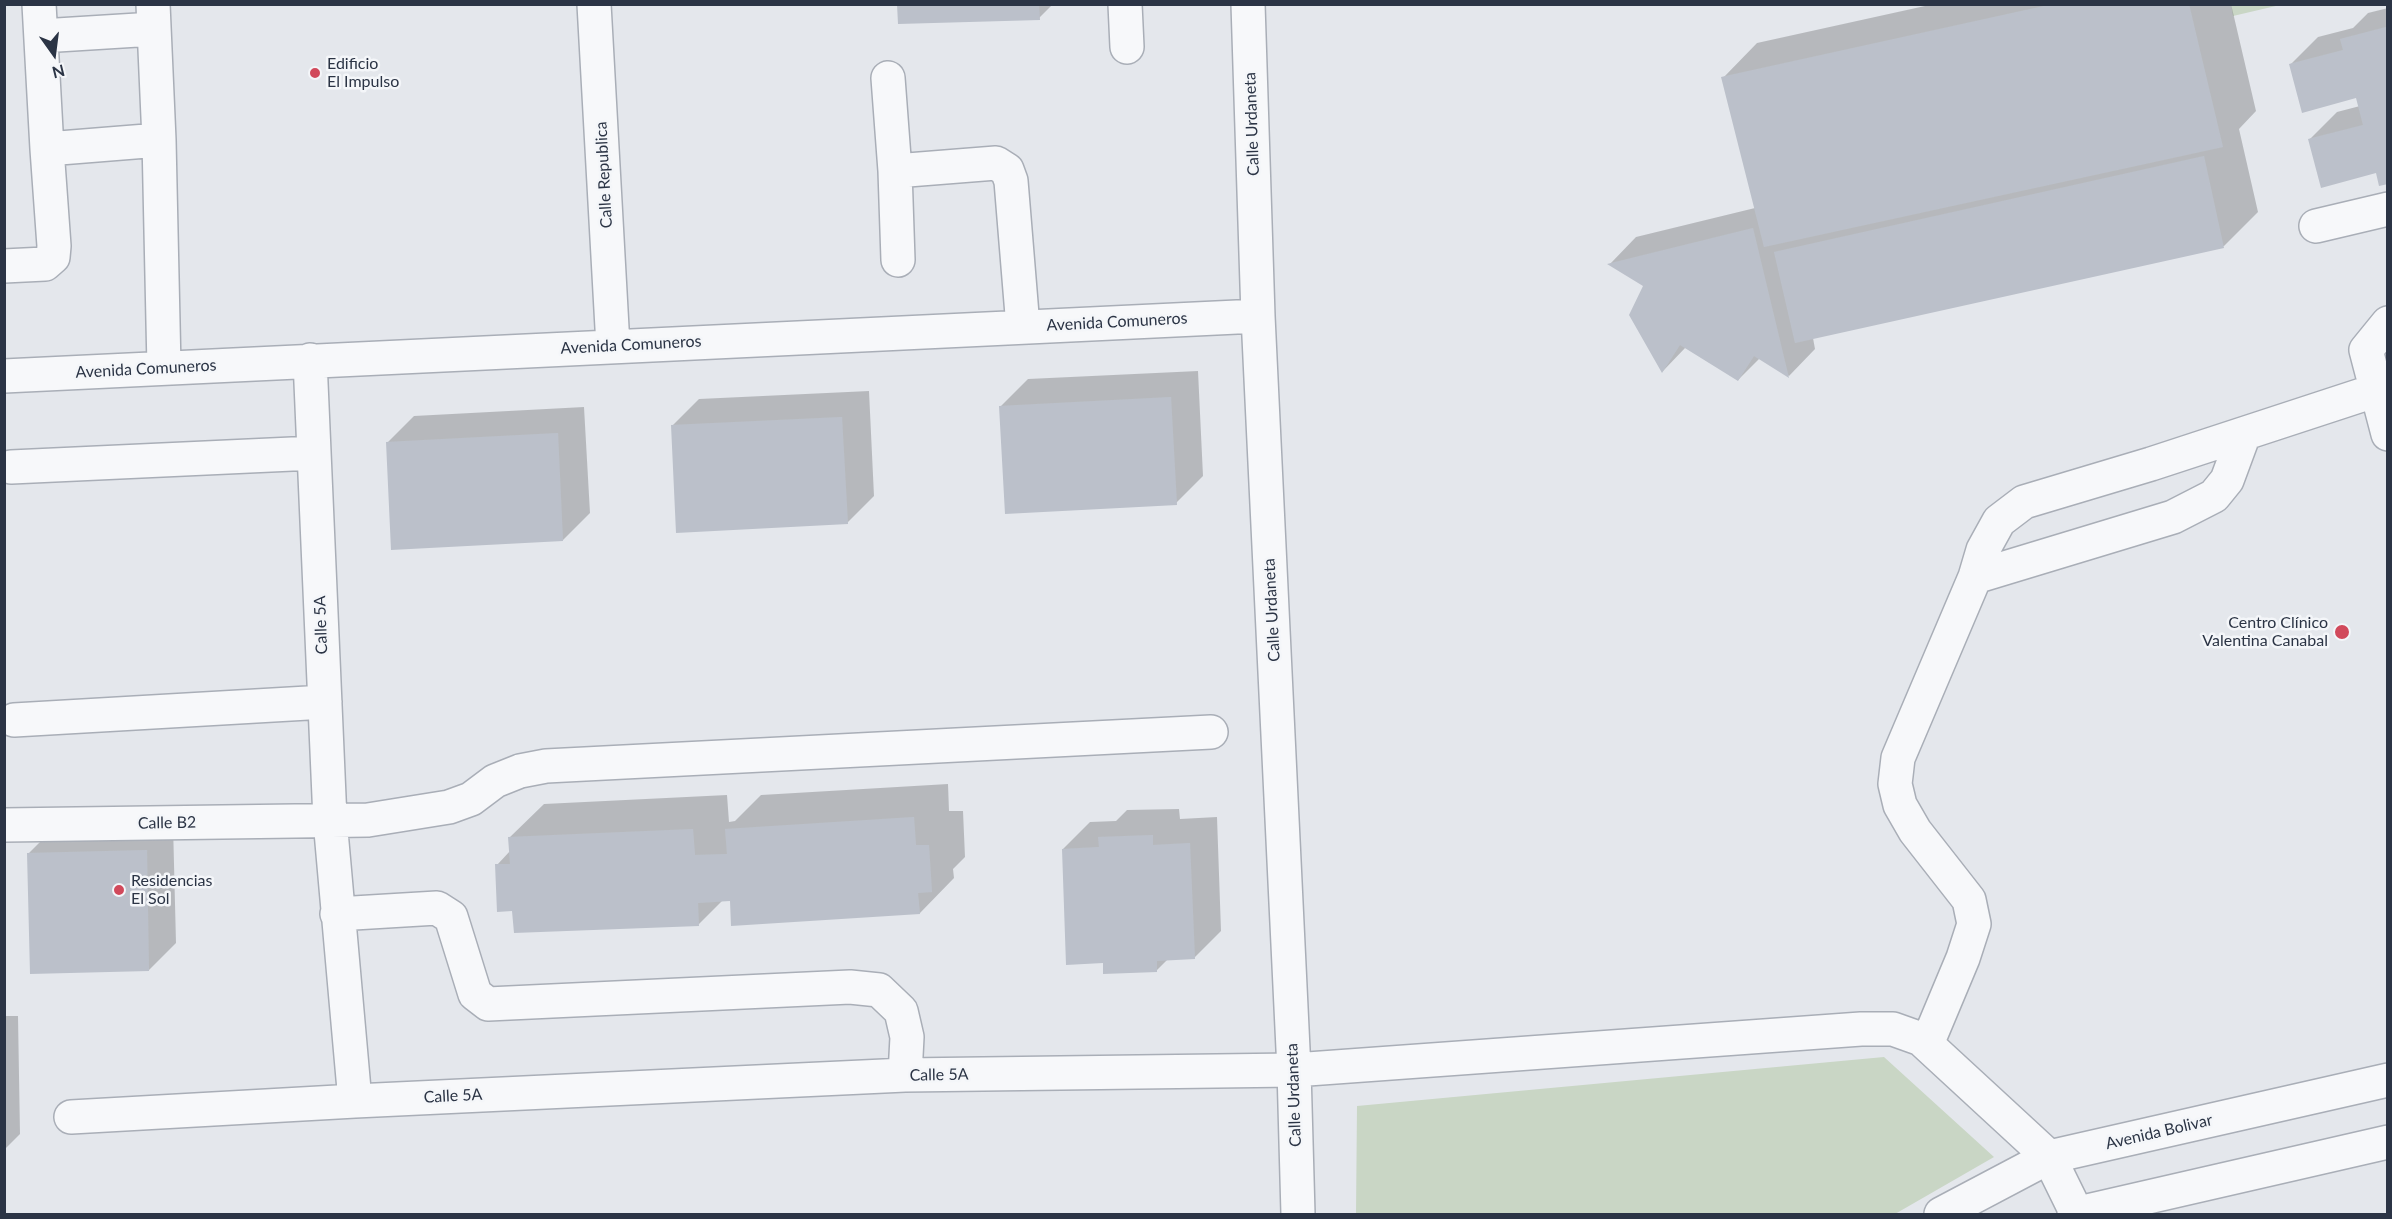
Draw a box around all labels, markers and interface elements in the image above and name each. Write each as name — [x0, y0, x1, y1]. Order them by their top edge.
north arrow — [24, 24, 84, 84]
place label: Edificio El Impulso — [327, 54, 399, 92]
text: N — [50, 61, 67, 83]
marker: Edificio El Impulso — [308, 66, 322, 80]
street label: Calle Urdaneta — [1241, 72, 1263, 176]
street label: Calle Republica — [592, 121, 616, 229]
street label: Avenida Comuneros — [1046, 309, 1188, 335]
street label: Avenida Comuneros — [560, 332, 702, 358]
street label: Avenida Comuneros — [75, 356, 217, 382]
street label: Calle Urdaneta — [1260, 558, 1284, 662]
street label: Calle 5A — [310, 595, 332, 655]
place label: Centro Clínico Valentina Canabal — [2202, 613, 2328, 651]
marker: Centro Clínico Valentina Canabal — [2333, 623, 2351, 641]
street label: Calle B2 — [138, 813, 196, 833]
place label: Residencias El Sol — [131, 871, 212, 909]
marker: Residencias El Sol — [112, 883, 126, 897]
street label: Calle Urdaneta — [1283, 1043, 1305, 1147]
street label: Calle 5A — [909, 1065, 969, 1085]
street label: Calle 5A — [423, 1085, 483, 1107]
street label: Avenida Bolivar — [2104, 1110, 2214, 1154]

